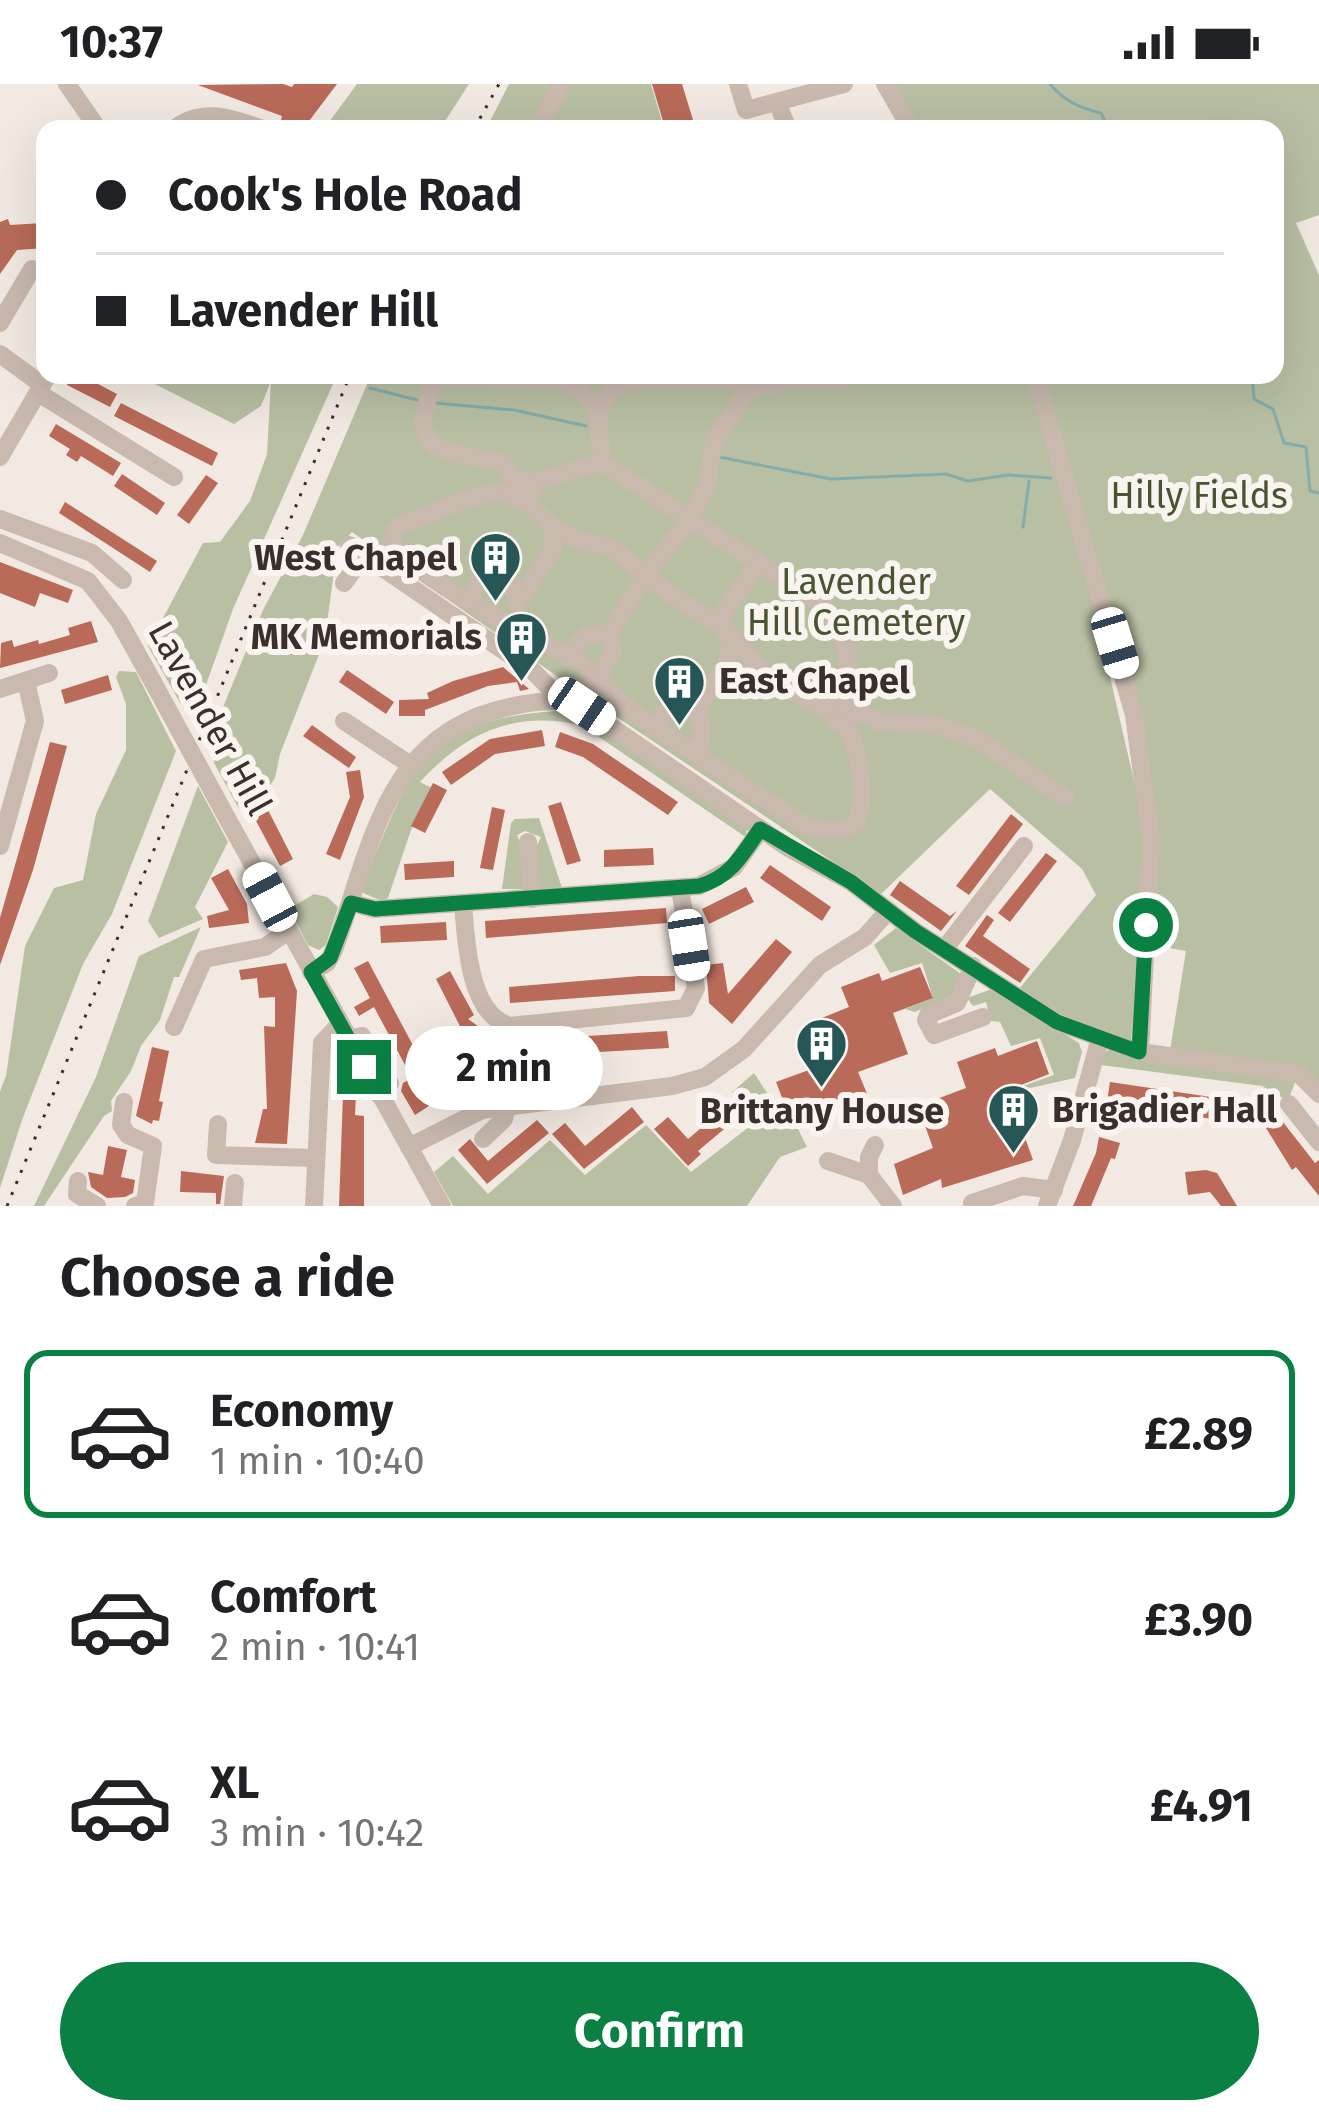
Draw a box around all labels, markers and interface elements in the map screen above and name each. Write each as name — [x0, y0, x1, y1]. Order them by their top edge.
text: 10:37 — [60, 15, 163, 69]
text: Cook's Hole Road — [168, 168, 523, 222]
text: Lavender Hill — [168, 284, 438, 338]
park label: Hilly Fields — [1110, 474, 1288, 518]
building icon: West Chapel — [468, 530, 524, 604]
place label: West Chapel — [254, 536, 457, 580]
park label: Lavender Hill Cemetery — [747, 560, 966, 645]
car — [1087, 603, 1143, 683]
building icon: MK Memorials — [493, 609, 549, 683]
street label: Lavender Hill — [139, 613, 281, 823]
place label: MK Memorials — [251, 615, 482, 659]
building icon: East Chapel — [652, 653, 708, 727]
place label: East Chapel — [719, 659, 910, 703]
car — [542, 671, 622, 741]
car — [237, 857, 303, 937]
route start — [1119, 898, 1173, 952]
car — [666, 907, 712, 983]
building icon: Brittany House — [794, 1015, 850, 1089]
callout: 2 min — [406, 1025, 604, 1109]
route end — [337, 1040, 391, 1094]
text: 2 min — [456, 1045, 552, 1091]
building icon: Brigadier Hall — [985, 1082, 1041, 1156]
place label: Brigadier Hall — [1052, 1088, 1277, 1132]
place label: Brittany House — [700, 1089, 944, 1133]
text: Choose a ride — [60, 1246, 395, 1310]
icon: car — [66, 1380, 174, 1488]
text: Economy — [210, 1384, 393, 1438]
text: £2.89 — [1144, 1407, 1253, 1461]
text: 1 min · 10:40 — [210, 1438, 425, 1484]
icon: car — [66, 1566, 174, 1674]
text: Comfort — [210, 1570, 377, 1624]
text: £3.90 — [1144, 1593, 1253, 1647]
text: 2 min · 10:41 — [210, 1624, 420, 1670]
icon: car — [66, 1752, 174, 1860]
text: XL — [210, 1756, 259, 1810]
text: £4.91 — [1150, 1779, 1253, 1833]
text: 3 min · 10:42 — [210, 1810, 424, 1856]
button: Confirm — [60, 1962, 1259, 2100]

